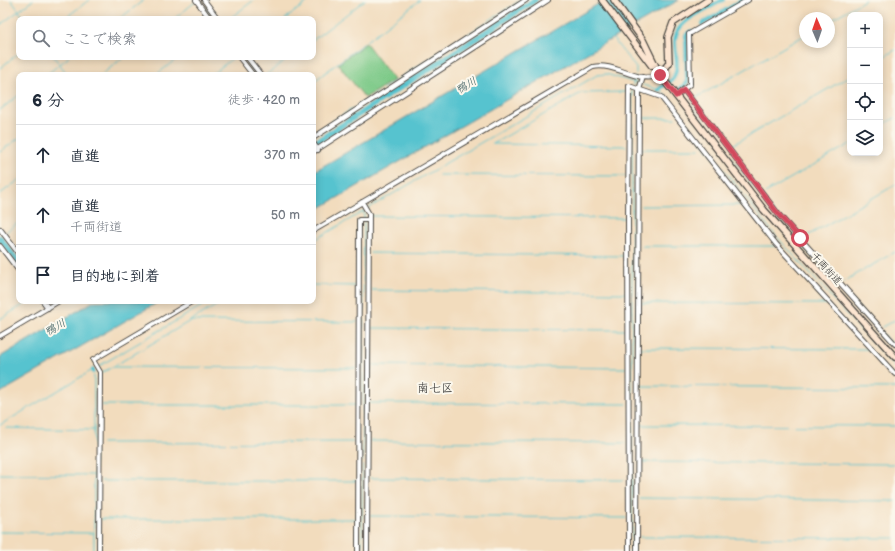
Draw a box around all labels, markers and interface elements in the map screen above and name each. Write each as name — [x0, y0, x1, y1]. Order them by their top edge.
north arrow — [799, 12, 835, 48]
map controls — [847, 12, 883, 156]
button: + — [847, 12, 883, 48]
search box — [16, 16, 316, 60]
icon: search — [30, 27, 52, 49]
text: ここで検索 — [62, 30, 137, 49]
button: − — [847, 48, 883, 84]
route end — [651, 66, 669, 84]
water label: 鴨川 — [453, 74, 479, 97]
button: locate — [847, 84, 883, 120]
text: 6 分 — [32, 91, 64, 111]
text: 徒歩 · 420 m — [228, 92, 300, 108]
button: layers — [847, 120, 883, 156]
icon: ahead — [32, 144, 54, 166]
text: 直進 — [70, 147, 100, 166]
text: 370 m — [264, 147, 300, 163]
text: 直進 — [70, 197, 100, 216]
icon: ahead — [32, 204, 54, 226]
text: 50 m — [271, 207, 300, 223]
text: 千両街道 — [70, 219, 122, 235]
route start — [791, 229, 809, 247]
street label: 千両街道 — [808, 250, 844, 288]
icon: arrive — [32, 264, 54, 286]
text: 目的地に到着 — [70, 267, 160, 286]
water label: 鴨川 — [42, 316, 68, 339]
district label: 南七区 — [417, 381, 453, 396]

